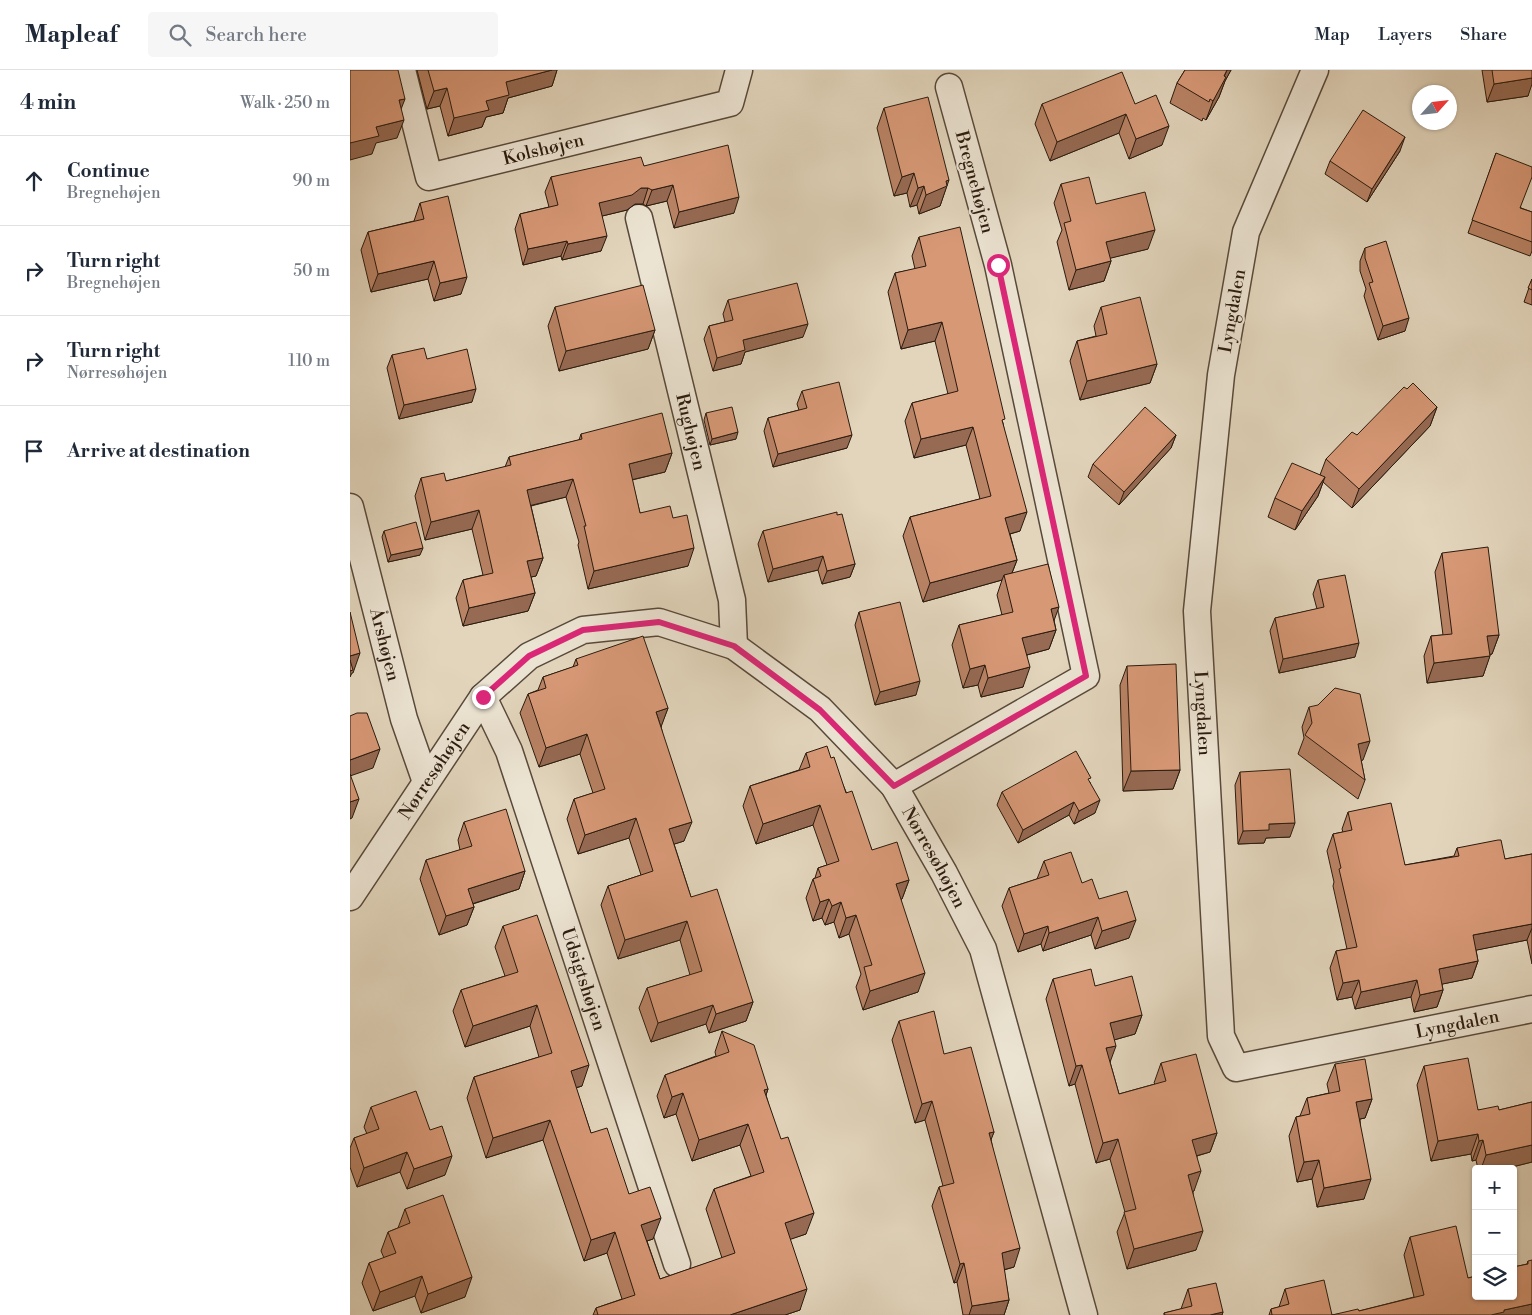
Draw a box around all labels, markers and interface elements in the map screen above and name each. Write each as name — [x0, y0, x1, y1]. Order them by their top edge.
search box — [148, 12, 498, 57]
text: Mapleaf — [25, 20, 118, 50]
icon: search — [166, 21, 194, 49]
text: Search here — [206, 23, 307, 47]
text: Map — [1315, 23, 1350, 46]
text: Layers — [1378, 23, 1432, 46]
text: Share — [1460, 23, 1507, 46]
north arrow — [1412, 85, 1457, 130]
text: 4 min — [20, 90, 76, 116]
text: Walk · 250 m — [240, 93, 330, 113]
street label: Bregnehøjen — [950, 127, 999, 236]
street label: Kolshøjen — [500, 128, 587, 170]
text: Continue — [67, 159, 150, 183]
icon: ahead — [20, 167, 48, 195]
text: 90 m — [292, 171, 330, 191]
text: Bregnehøjen — [67, 183, 160, 203]
text: Turn right — [67, 249, 160, 273]
route start — [987, 254, 1010, 277]
icon: right — [20, 257, 48, 285]
text: 50 m — [293, 261, 330, 281]
street label: Lyngdalen — [1214, 267, 1251, 355]
text: Bregnehøjen — [67, 273, 160, 293]
text: Turn right — [67, 339, 160, 363]
icon: right — [20, 347, 48, 375]
text: 110 m — [288, 351, 330, 371]
text: Nørresøhøjen — [67, 363, 167, 383]
street label: Rughøjen — [670, 391, 711, 473]
icon: arrive — [20, 437, 48, 465]
text: Arrive at destination — [67, 439, 250, 463]
street label: Årshøjen — [364, 605, 405, 684]
street label: Lyngdalen — [1188, 670, 1216, 757]
route end — [472, 686, 495, 709]
street label: Nørresøhøjen — [394, 717, 476, 824]
street label: Nørresøhøjen — [896, 802, 971, 912]
street label: Udsigtshøjen — [556, 925, 611, 1034]
street label: Lyngdalen — [1413, 1005, 1501, 1044]
map controls — [1472, 1165, 1517, 1300]
button: + — [1472, 1165, 1517, 1210]
button: − — [1472, 1210, 1517, 1255]
button: layers — [1472, 1255, 1517, 1300]

